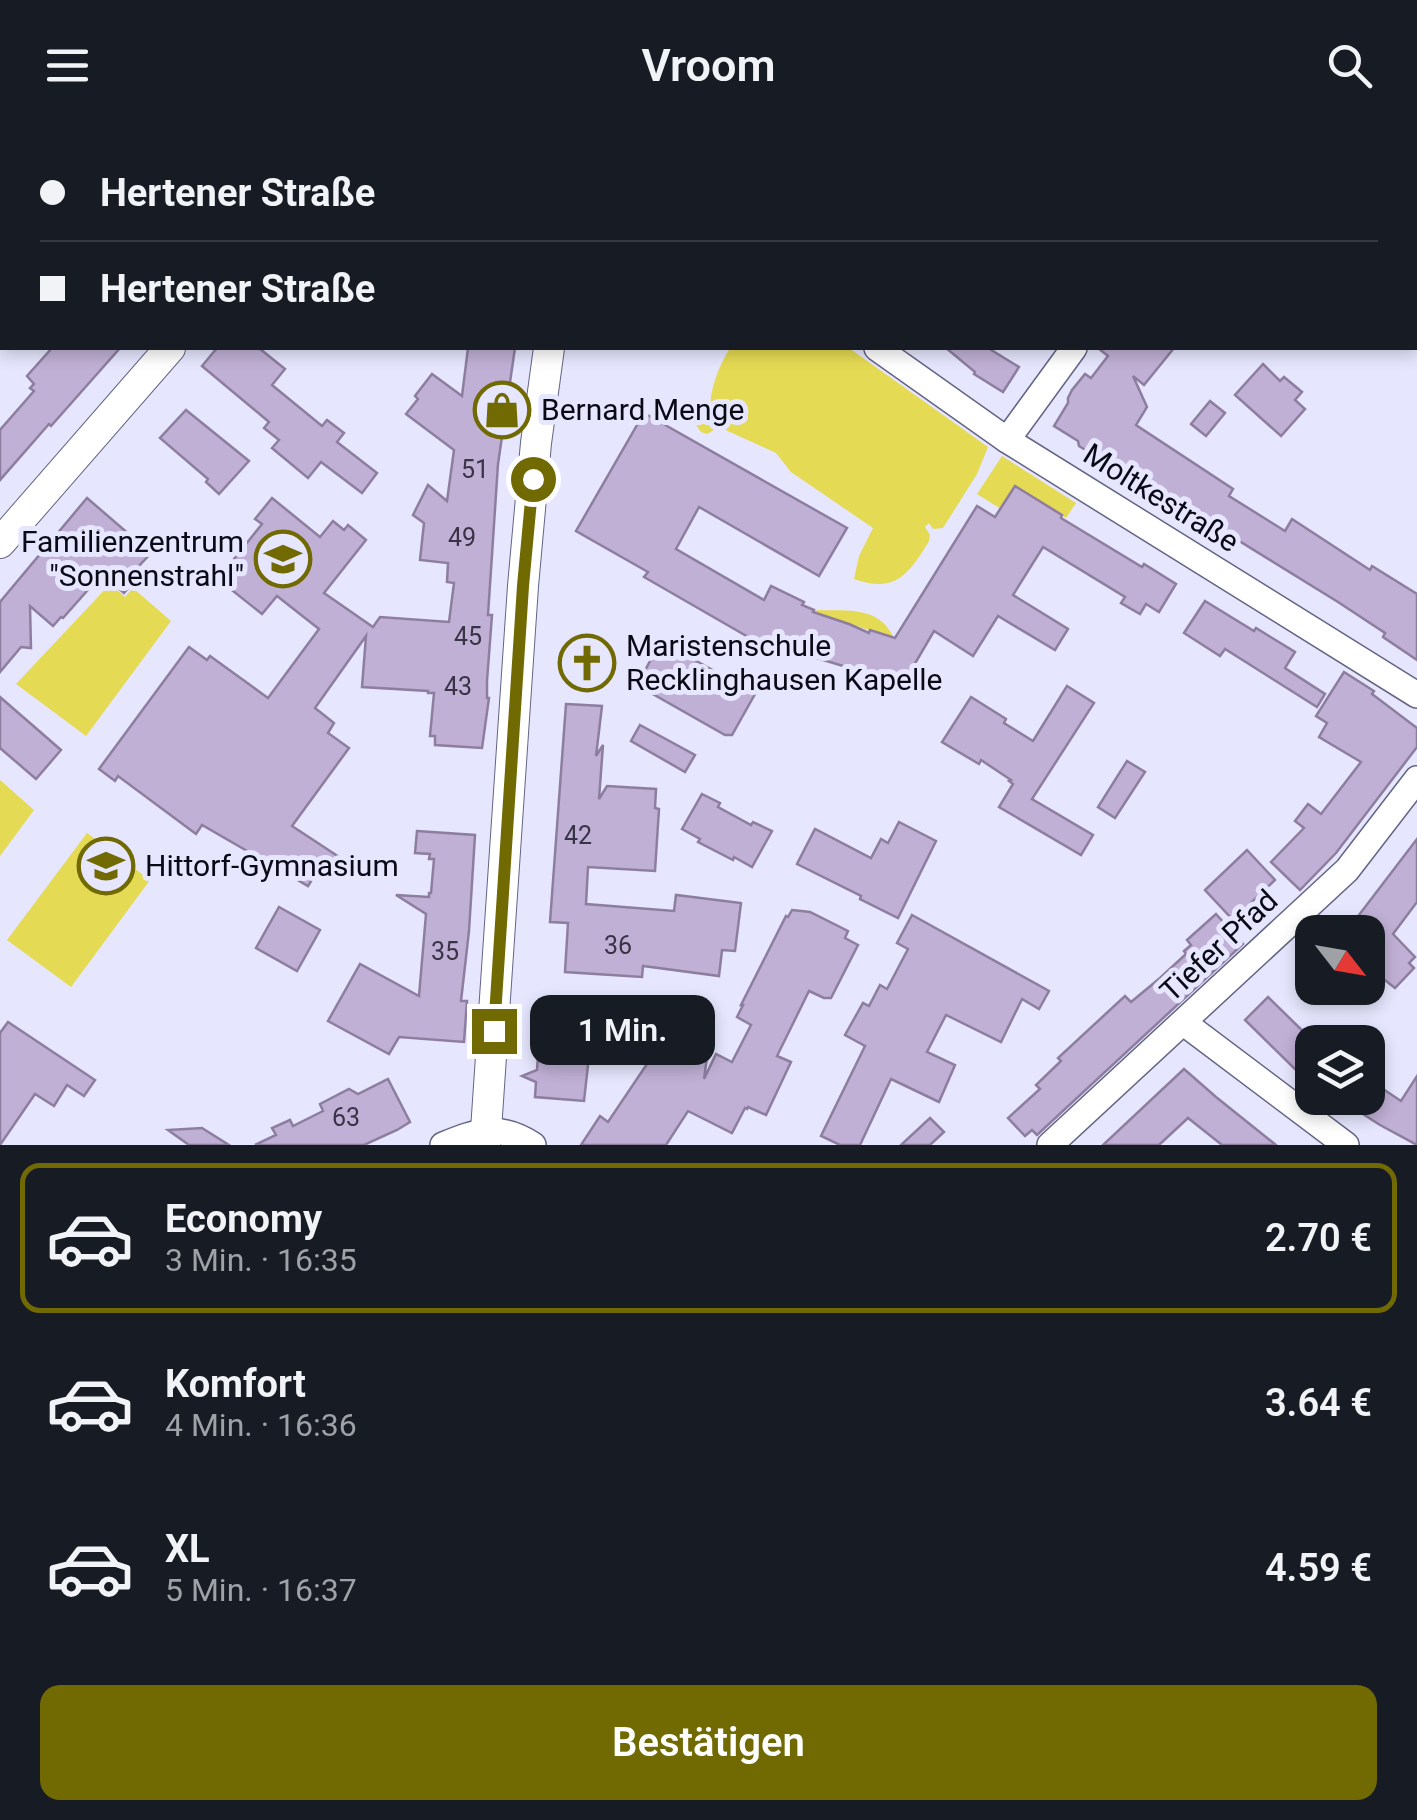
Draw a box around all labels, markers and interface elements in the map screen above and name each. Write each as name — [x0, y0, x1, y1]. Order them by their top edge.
icon: menu — [40, 38, 95, 93]
icon: search — [1322, 38, 1377, 93]
text: Vroom — [641, 39, 776, 92]
text: Hertener Straße — [100, 171, 375, 215]
text: Hertener Straße — [100, 267, 375, 311]
shop icon: Bernard Menge — [472, 380, 532, 440]
place label: Bernard Menge — [541, 392, 744, 427]
street label: Moltkestraße — [1077, 436, 1245, 559]
house number: 51 — [461, 455, 489, 484]
route start — [511, 457, 556, 502]
house number: 49 — [448, 523, 476, 552]
place label: Familienzentrum "Sonnenstrahl" — [21, 524, 244, 593]
school or university icon: Familienzentrum "Sonnenstrahl" — [253, 529, 313, 589]
house number: 45 — [454, 622, 482, 651]
place label: Maristenschule Recklinghausen Kapelle — [626, 628, 942, 697]
church icon: Maristenschule Recklinghausen Kapelle — [557, 633, 617, 693]
house number: 43 — [444, 672, 472, 701]
house number: 42 — [564, 821, 592, 850]
school or university icon: Hittorf-Gymnasium — [76, 836, 136, 896]
place label: Hittorf-Gymnasium — [145, 848, 399, 883]
street label: Tiefer Pfad — [1153, 883, 1284, 1009]
north arrow — [1295, 915, 1385, 1005]
map controls — [1295, 915, 1385, 1115]
house number: 36 — [604, 931, 632, 960]
house number: 35 — [431, 937, 459, 966]
callout: 1 Min. — [529, 996, 714, 1066]
route end — [472, 1009, 517, 1054]
text: 1 Min. — [578, 1011, 667, 1049]
button: layers — [1295, 1025, 1385, 1115]
house number: 63 — [332, 1103, 360, 1132]
icon: car — [45, 1193, 135, 1283]
text: Economy — [165, 1197, 322, 1241]
text: 2.70 € — [1265, 1216, 1372, 1260]
text: 3 Min. · 16:35 — [165, 1241, 357, 1279]
icon: car — [45, 1358, 135, 1448]
text: Komfort — [165, 1362, 306, 1406]
text: 3.64 € — [1265, 1381, 1372, 1425]
text: 4 Min. · 16:36 — [165, 1406, 357, 1444]
icon: car — [45, 1523, 135, 1613]
text: XL — [165, 1527, 210, 1571]
text: 4.59 € — [1265, 1546, 1372, 1590]
text: 5 Min. · 16:37 — [165, 1571, 357, 1609]
button: Bestätigen — [40, 1685, 1377, 1800]

